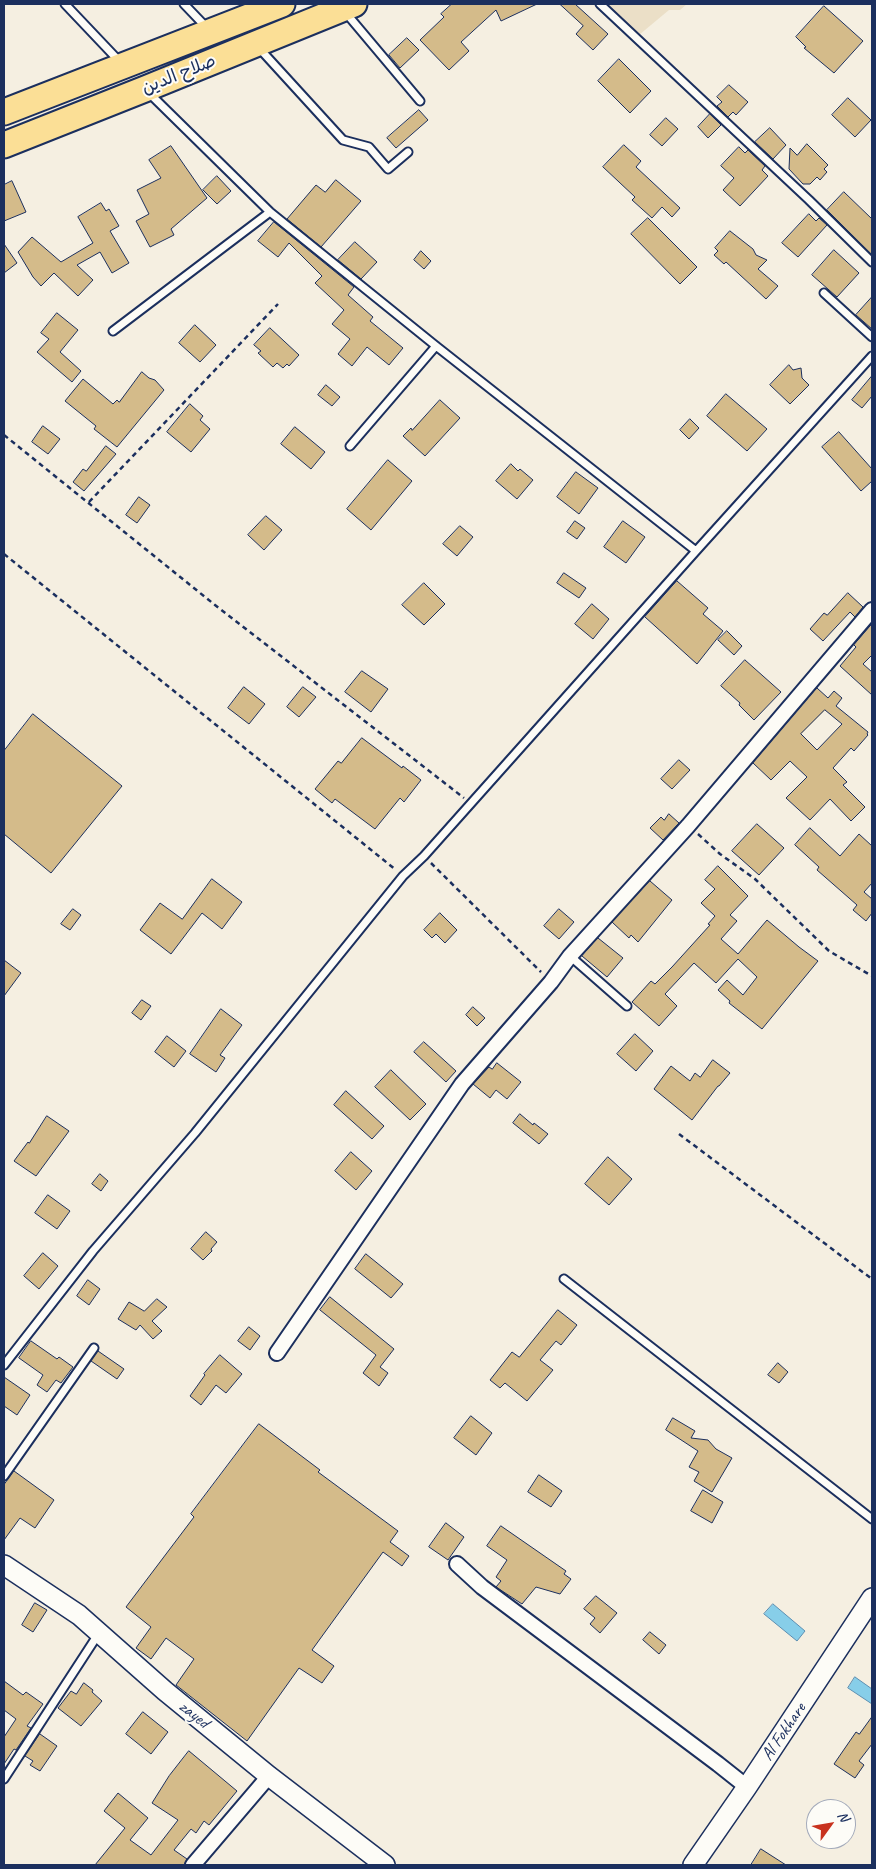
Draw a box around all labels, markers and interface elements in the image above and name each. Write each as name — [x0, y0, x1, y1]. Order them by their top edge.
street label: صلاح الدين — [139, 50, 219, 100]
street label: zayed — [175, 1696, 213, 1734]
street label: Al Fokhare — [757, 1699, 811, 1765]
north arrow — [806, 1799, 856, 1849]
text: N — [834, 1808, 853, 1824]

